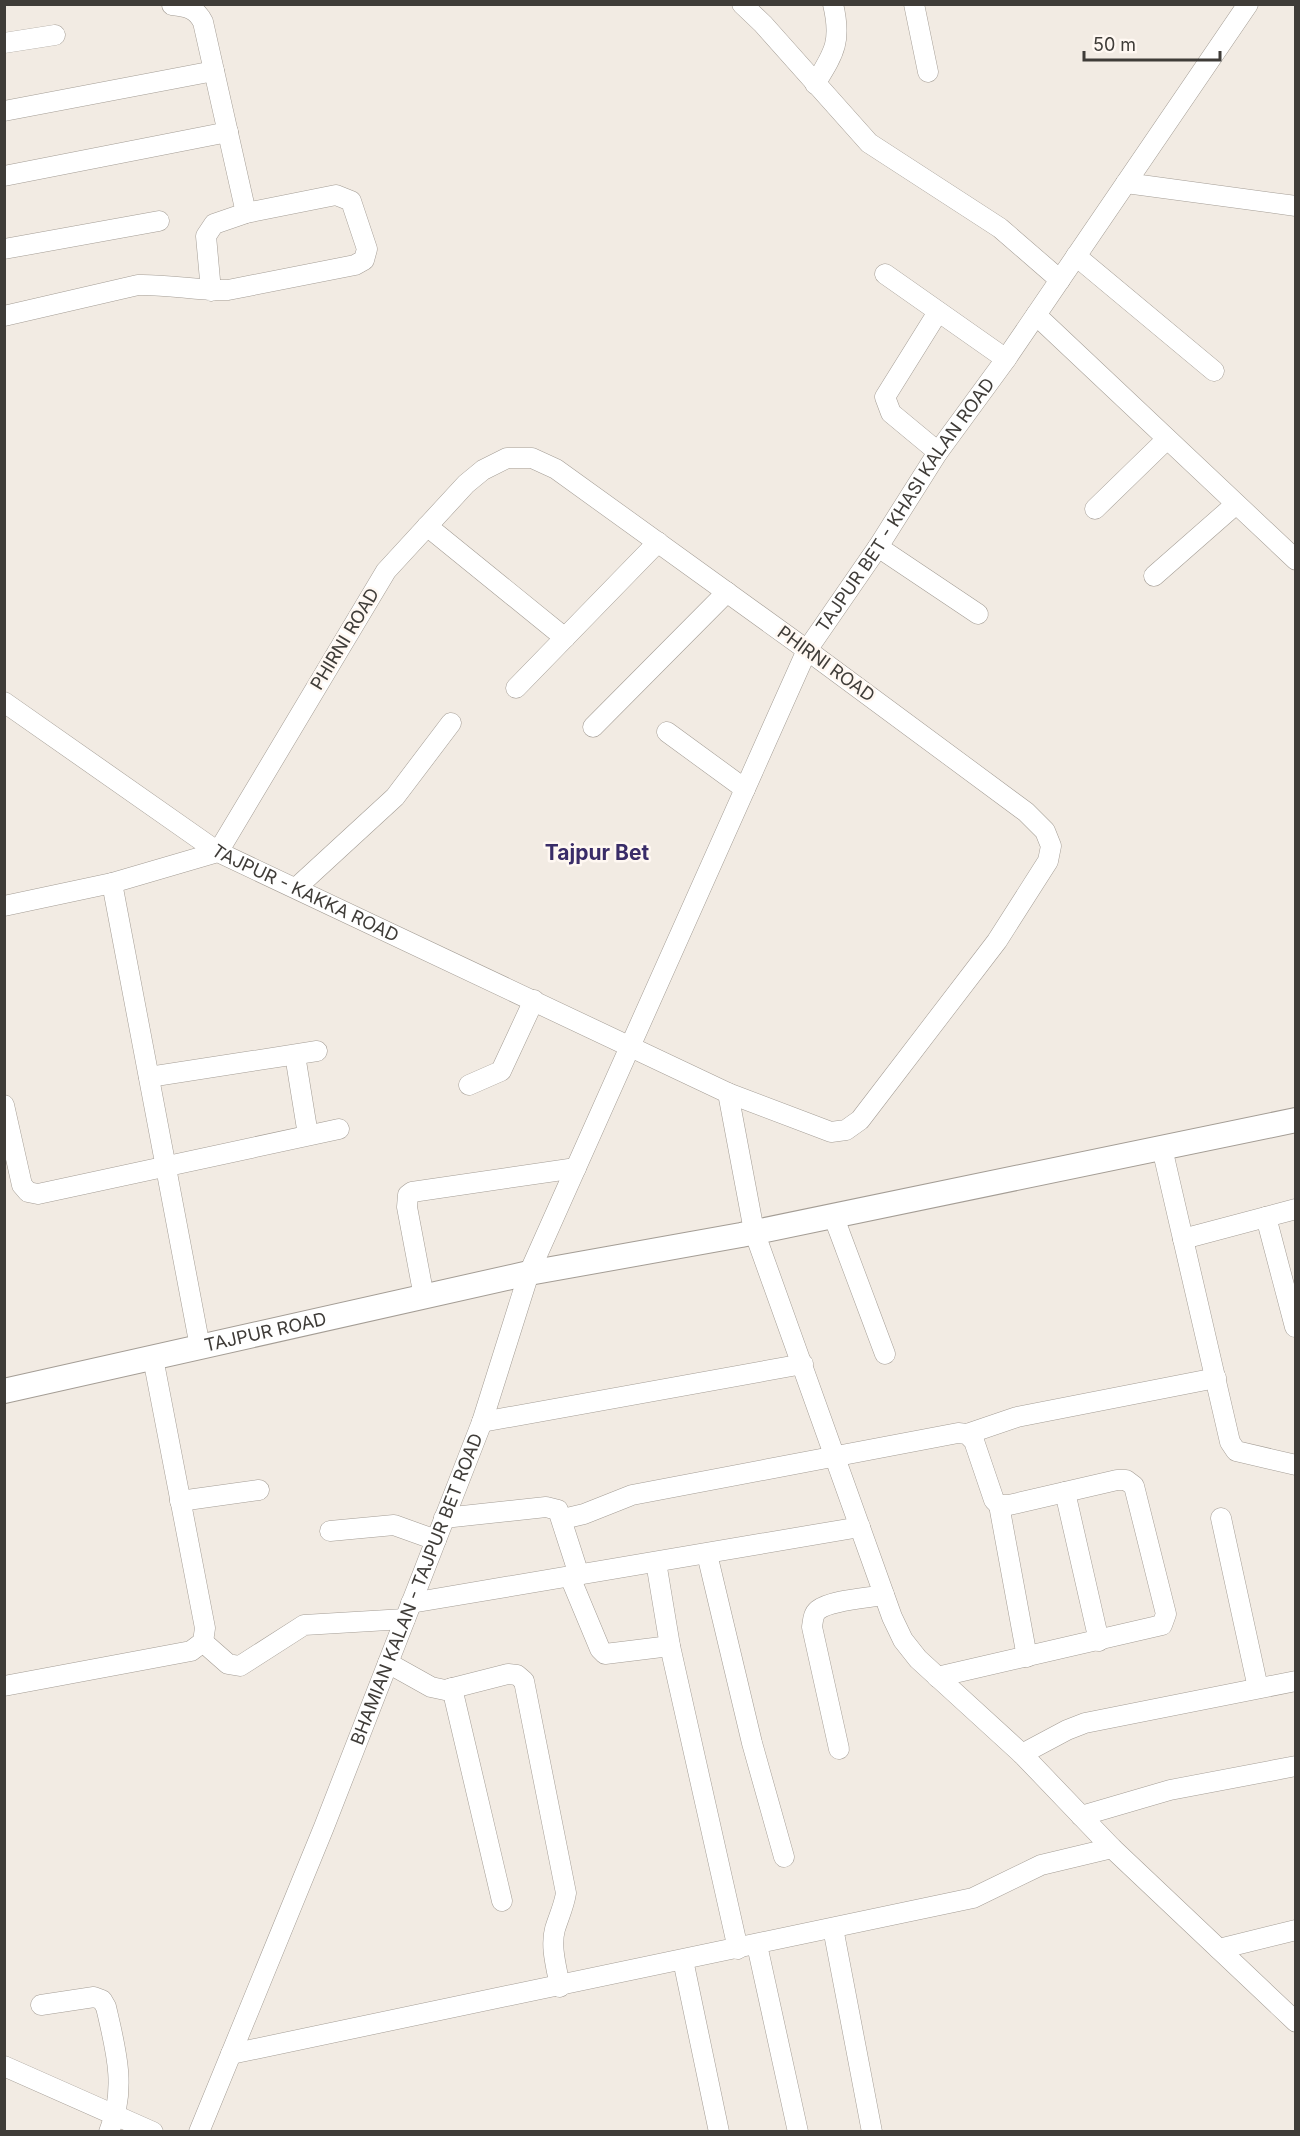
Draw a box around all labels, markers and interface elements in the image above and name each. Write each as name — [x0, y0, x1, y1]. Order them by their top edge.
scale bar — [1084, 24, 1220, 62]
text: 50 m — [1093, 34, 1136, 55]
street label: TAJPUR BET - KHASI KALAN ROAD — [812, 374, 999, 636]
street label: PHIRNI ROAD — [306, 584, 383, 693]
street label: PHIRNI ROAD — [774, 621, 879, 706]
street label: TAJPUR - KAKKA ROAD — [208, 840, 402, 946]
district label: Tajpur Bet — [545, 840, 649, 865]
street label: TAJPUR ROAD — [202, 1308, 328, 1356]
street label: BHAMIAN KALAN - TAJPUR BET ROAD — [346, 1430, 487, 1748]

